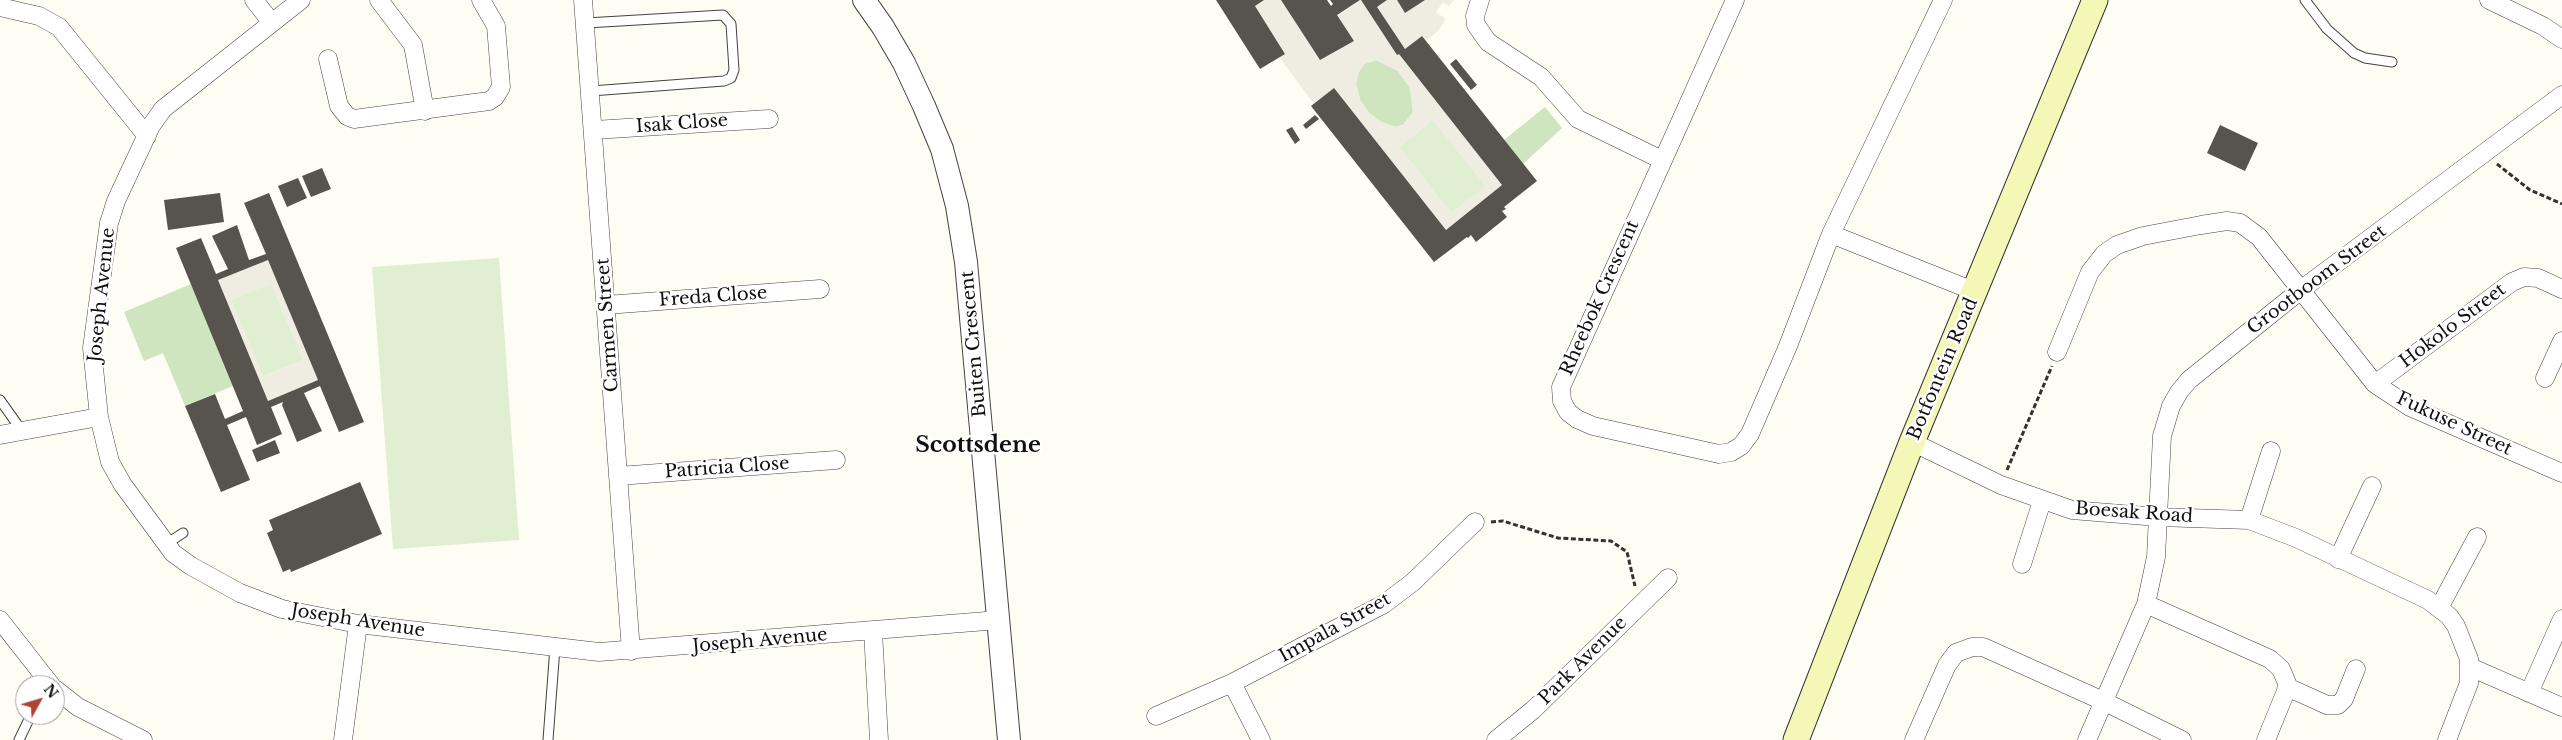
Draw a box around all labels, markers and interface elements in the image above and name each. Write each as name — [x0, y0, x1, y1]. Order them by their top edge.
street label: Isak Close — [635, 110, 729, 138]
street label: Rheebok Crescent — [1556, 217, 1644, 379]
street label: Grootboom Street — [2243, 221, 2391, 339]
street label: Joseph Avenue — [84, 227, 120, 363]
street label: Carmen Street — [593, 257, 623, 393]
street label: Buiten Crescent — [957, 270, 991, 418]
street label: Hokolo Street — [2396, 279, 2510, 373]
street label: Freda Close — [658, 282, 768, 312]
street label: Botfontein Road — [1903, 295, 1983, 443]
street label: Fukuse Street — [2393, 388, 2515, 460]
district label: Scottsdene — [915, 433, 1041, 459]
street label: Patricia Close — [664, 453, 790, 483]
street label: Boesak Road — [2074, 498, 2194, 528]
street label: Impala Street — [1275, 588, 1395, 668]
street label: Joseph Avenue — [290, 600, 426, 642]
street label: Park Avenue — [1535, 613, 1631, 709]
street label: Joseph Avenue — [692, 624, 828, 658]
north arrow — [15, 675, 65, 725]
text: N — [40, 680, 62, 702]

